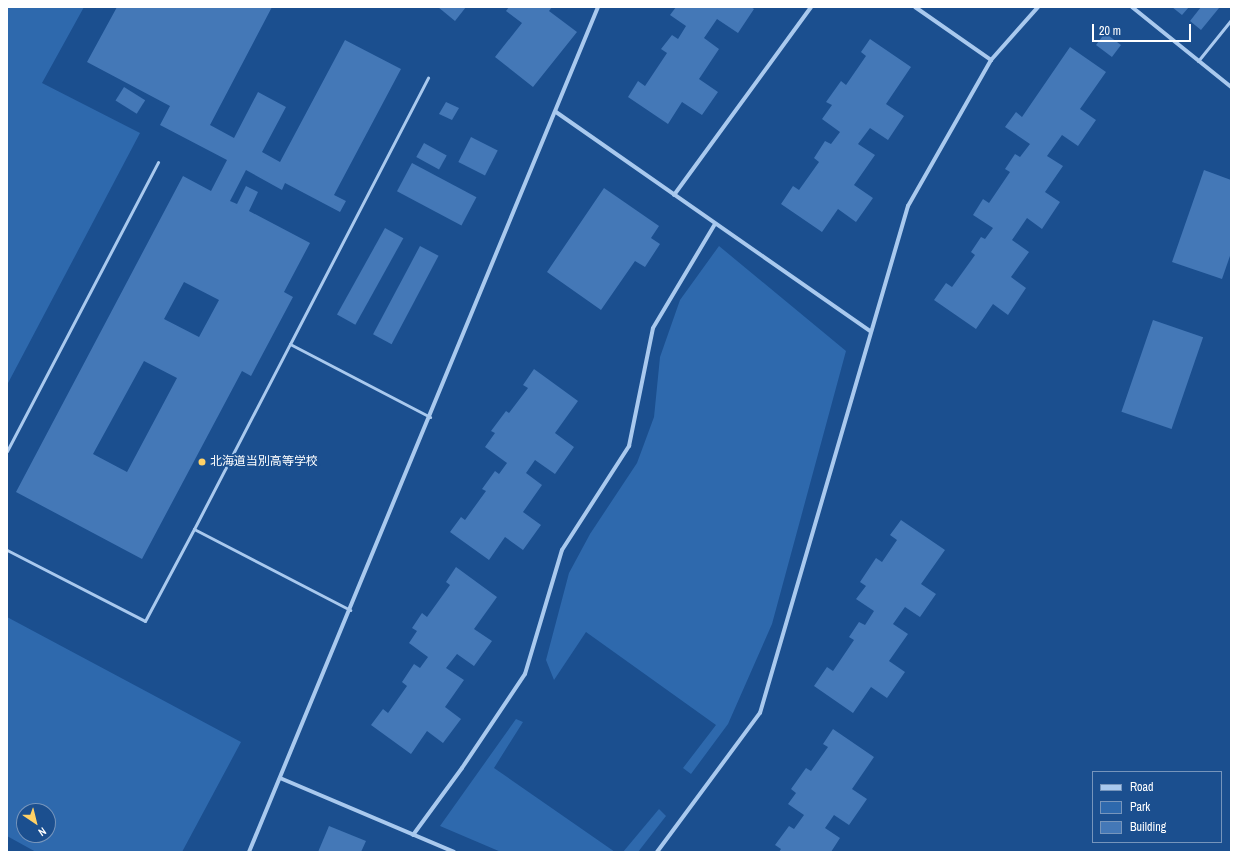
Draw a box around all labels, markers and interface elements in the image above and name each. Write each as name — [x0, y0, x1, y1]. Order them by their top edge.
scale bar — [1094, 16, 1193, 42]
text: 20 m — [1099, 23, 1121, 39]
place label: 北海道当別高等学校 — [210, 455, 318, 469]
marker: 北海道当別高等学校 — [197, 457, 207, 467]
legend — [1092, 771, 1222, 843]
text: Road — [1130, 779, 1154, 795]
text: Park — [1130, 799, 1150, 815]
north arrow — [16, 803, 56, 843]
text: Building — [1130, 819, 1166, 835]
text: N — [36, 824, 49, 840]

